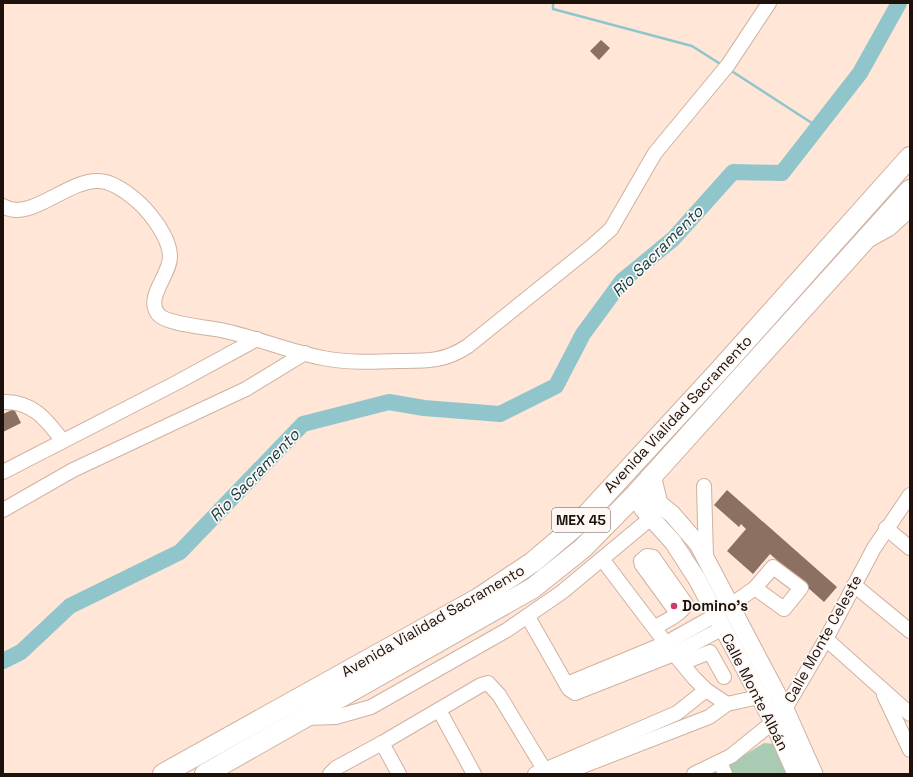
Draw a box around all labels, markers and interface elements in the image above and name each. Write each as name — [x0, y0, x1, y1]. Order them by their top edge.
water label: Rio Sacramento — [607, 200, 708, 302]
street label: Avenida Vialidad Sacramento — [600, 331, 756, 496]
water label: Rio Sacramento — [205, 424, 305, 526]
road number: MEX 45 — [552, 508, 610, 532]
street label: Avenida Vialidad Sacramento — [338, 560, 528, 681]
street label: Calle Monte Celeste — [780, 571, 866, 706]
place label: Domino's — [682, 596, 748, 615]
marker: Domino's — [669, 601, 679, 611]
street label: Calle Monte Albán — [718, 630, 793, 754]

